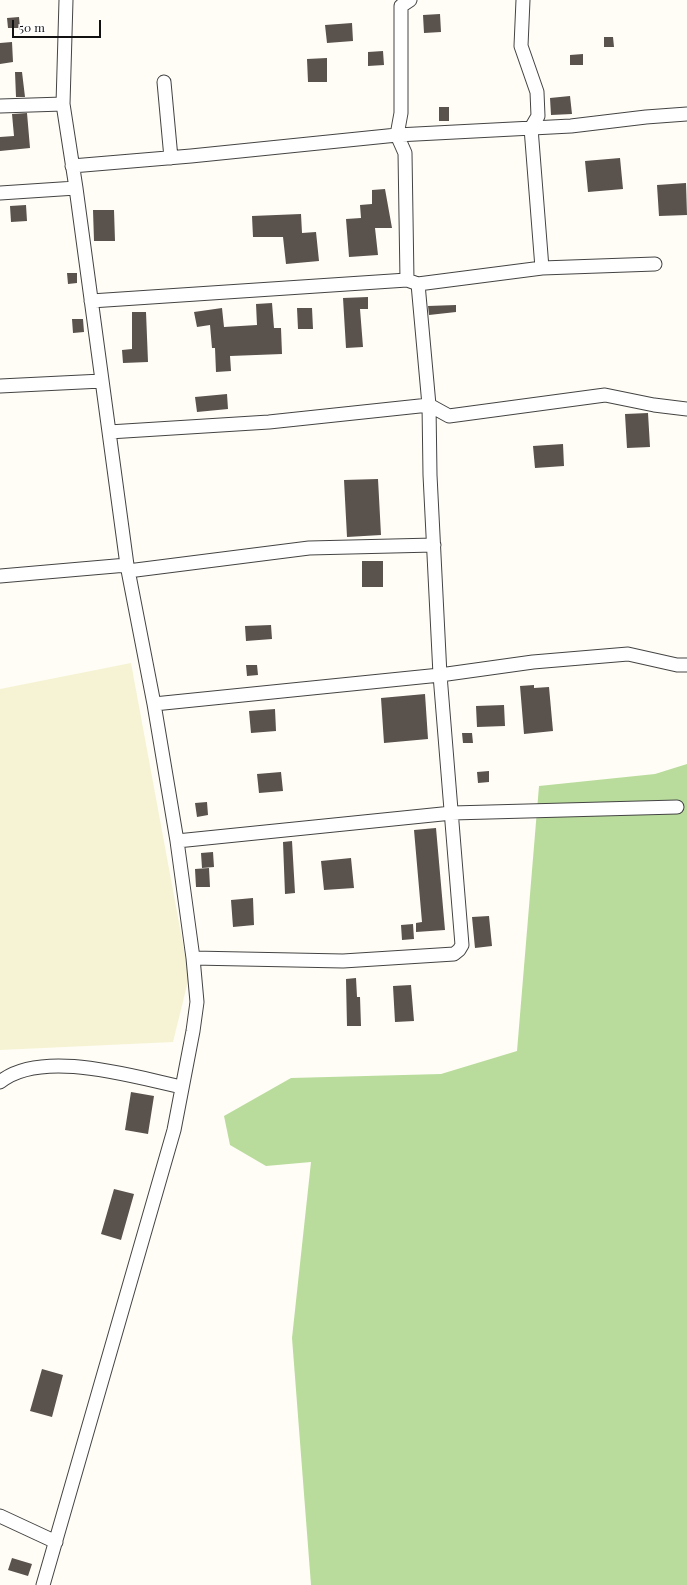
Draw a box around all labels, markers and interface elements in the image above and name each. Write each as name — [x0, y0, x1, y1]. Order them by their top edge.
scale bar — [14, 12, 103, 38]
text: 50 m — [19, 19, 45, 35]

